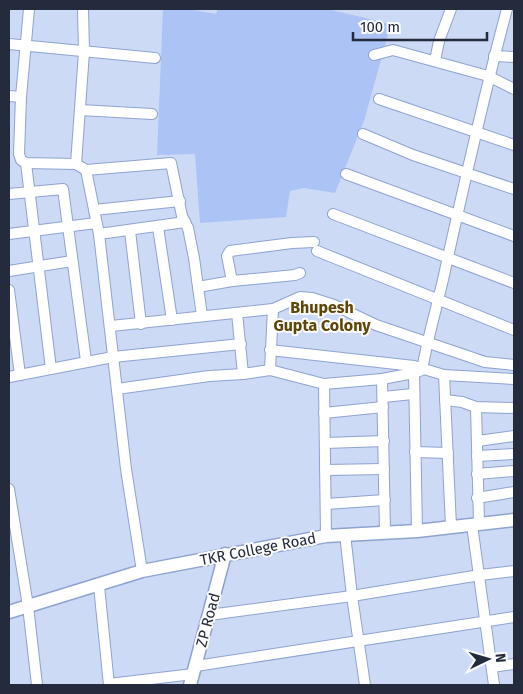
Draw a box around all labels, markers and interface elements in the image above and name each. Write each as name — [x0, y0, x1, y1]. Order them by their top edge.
scale bar — [353, 10, 487, 42]
text: 100 m — [360, 18, 400, 36]
district label: Bhupesh Gupta Colony — [273, 298, 371, 335]
street label: TKR College Road — [199, 529, 317, 569]
street label: ZP Road — [192, 591, 224, 649]
north arrow — [463, 634, 513, 684]
text: N — [492, 653, 509, 663]

